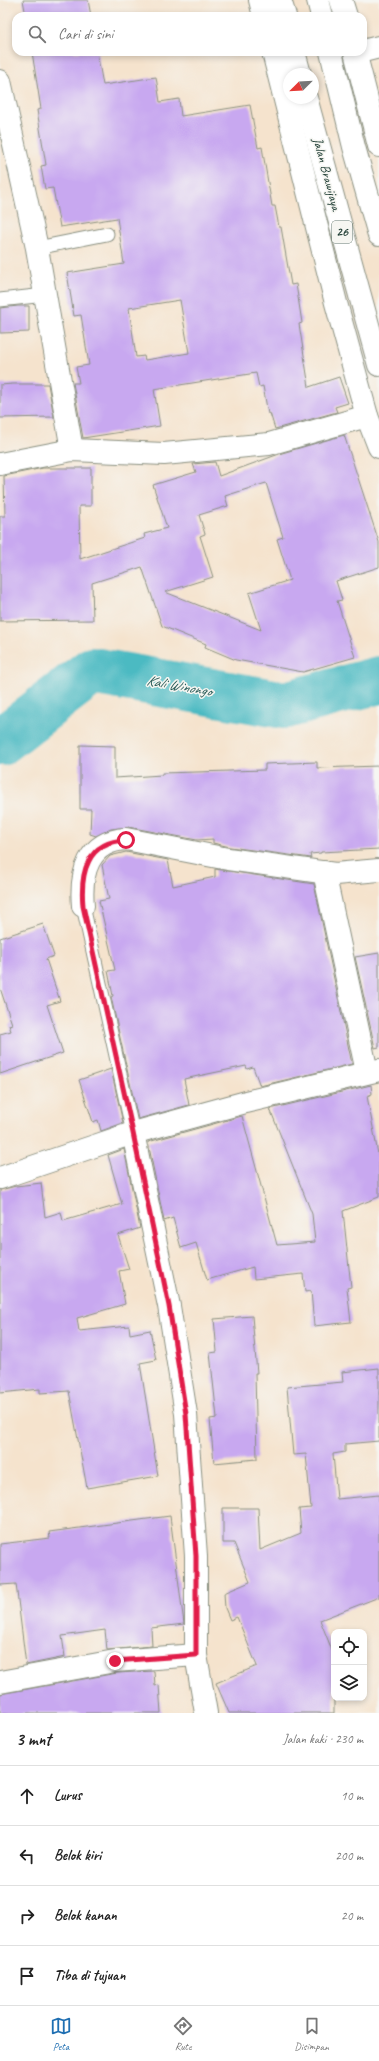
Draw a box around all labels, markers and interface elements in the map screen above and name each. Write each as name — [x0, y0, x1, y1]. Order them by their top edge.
search box — [12, 12, 367, 56]
icon: search — [26, 23, 48, 45]
text: Cari di sini — [58, 25, 113, 44]
north arrow — [283, 68, 319, 104]
street label: Jalan Brawijaya — [309, 135, 345, 214]
road number: 26 — [332, 221, 352, 243]
water label: Kali Winongo — [145, 671, 216, 702]
route start — [117, 831, 135, 849]
map controls — [331, 1629, 367, 1701]
button: locate — [331, 1629, 367, 1665]
route end — [106, 1652, 124, 1670]
button: layers — [331, 1665, 367, 1701]
text: 3 mnt — [16, 1729, 51, 1750]
text: Jalan kaki · 230 m — [283, 1731, 363, 1747]
icon: ahead — [16, 1785, 38, 1807]
text: Lurus — [54, 1786, 82, 1805]
text: 10 m — [341, 1788, 363, 1804]
icon: left — [16, 1845, 38, 1867]
text: Belok kiri — [54, 1846, 101, 1865]
text: 200 m — [335, 1848, 363, 1864]
icon: right — [16, 1905, 38, 1927]
text: Belok kanan — [54, 1906, 117, 1925]
text: 20 m — [341, 1908, 363, 1924]
icon: arrive — [16, 1965, 38, 1987]
text: Tiba di tujuan — [54, 1966, 125, 1985]
tab: Peta — [50, 2015, 72, 2053]
tab: Rute — [172, 2015, 194, 2053]
tab: Disimpan — [294, 2015, 329, 2053]

